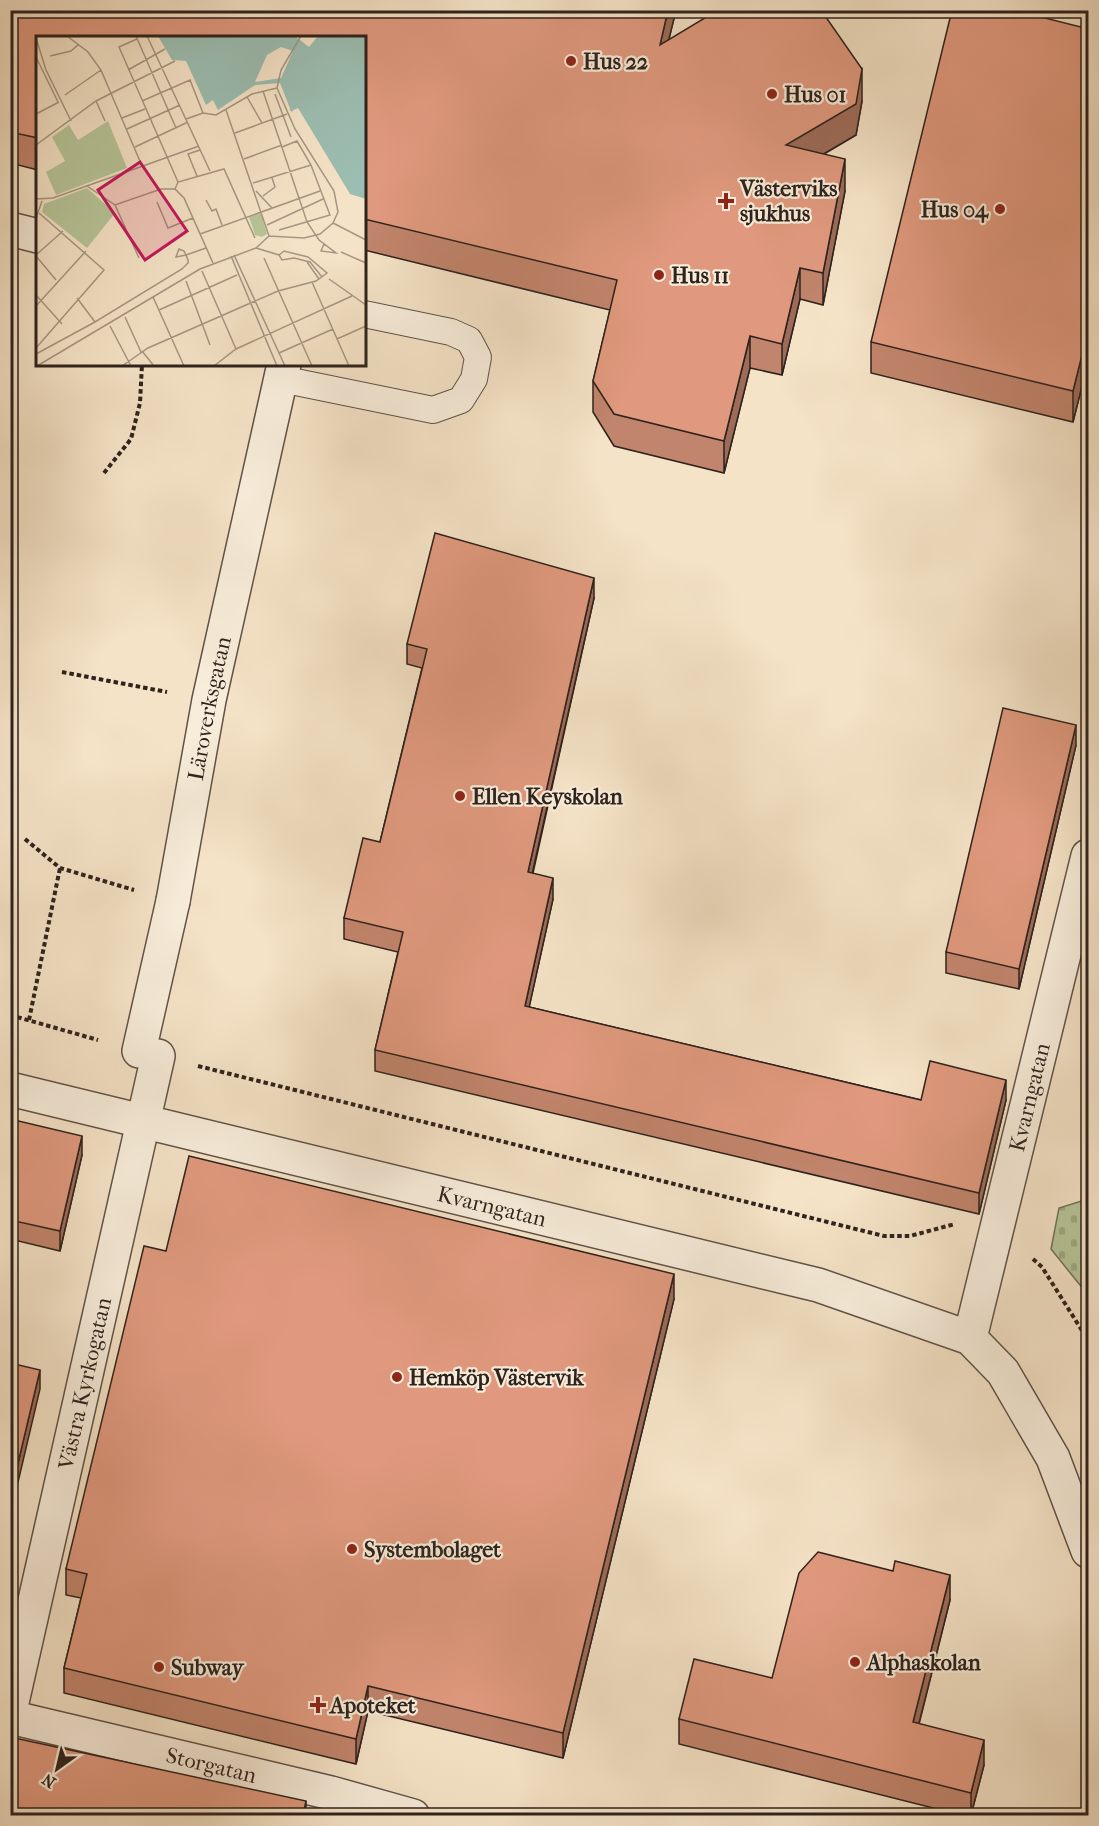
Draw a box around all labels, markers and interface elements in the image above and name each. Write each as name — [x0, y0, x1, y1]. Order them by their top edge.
inset map — [36, 36, 366, 366]
place label: Hus 22 — [583, 49, 648, 75]
marker: Hus 22 — [564, 54, 578, 68]
place label: Hus 01 — [784, 82, 846, 108]
marker: Hus 01 — [765, 87, 779, 101]
place label: Västerviks sjukhus — [739, 176, 837, 227]
marker: Västerviks sjukhus — [717, 192, 735, 210]
place label: Hus 04 — [921, 197, 989, 223]
marker: Hus 04 — [993, 202, 1007, 216]
place label: Hus 11 — [671, 263, 729, 289]
marker: Hus 11 — [652, 268, 666, 282]
street label: Läroverksgatan — [183, 634, 237, 783]
place label: Ellen Keyskolan — [472, 784, 623, 810]
marker: Ellen Keyskolan — [453, 789, 467, 803]
street label: Kvarngatan — [1004, 1040, 1056, 1154]
street label: Kvarngatan — [435, 1181, 549, 1233]
street label: Västra Kyrkogatan — [53, 1295, 117, 1473]
place label: Hemköp Västervik — [409, 1365, 584, 1391]
marker: Hemköp Västervik — [390, 1370, 404, 1384]
place label: Systembolaget — [364, 1537, 502, 1563]
marker: Systembolaget — [345, 1542, 359, 1556]
place label: Alphaskolan — [865, 1650, 981, 1676]
place label: Subway — [171, 1655, 245, 1681]
marker: Alphaskolan — [848, 1655, 862, 1669]
marker: Subway — [152, 1660, 166, 1674]
place label: Apoteket — [328, 1693, 417, 1719]
marker: Apoteket — [311, 1698, 325, 1712]
north arrow — [27, 1739, 87, 1799]
street label: Storgatan — [163, 1742, 259, 1789]
text: N — [38, 1769, 59, 1792]

